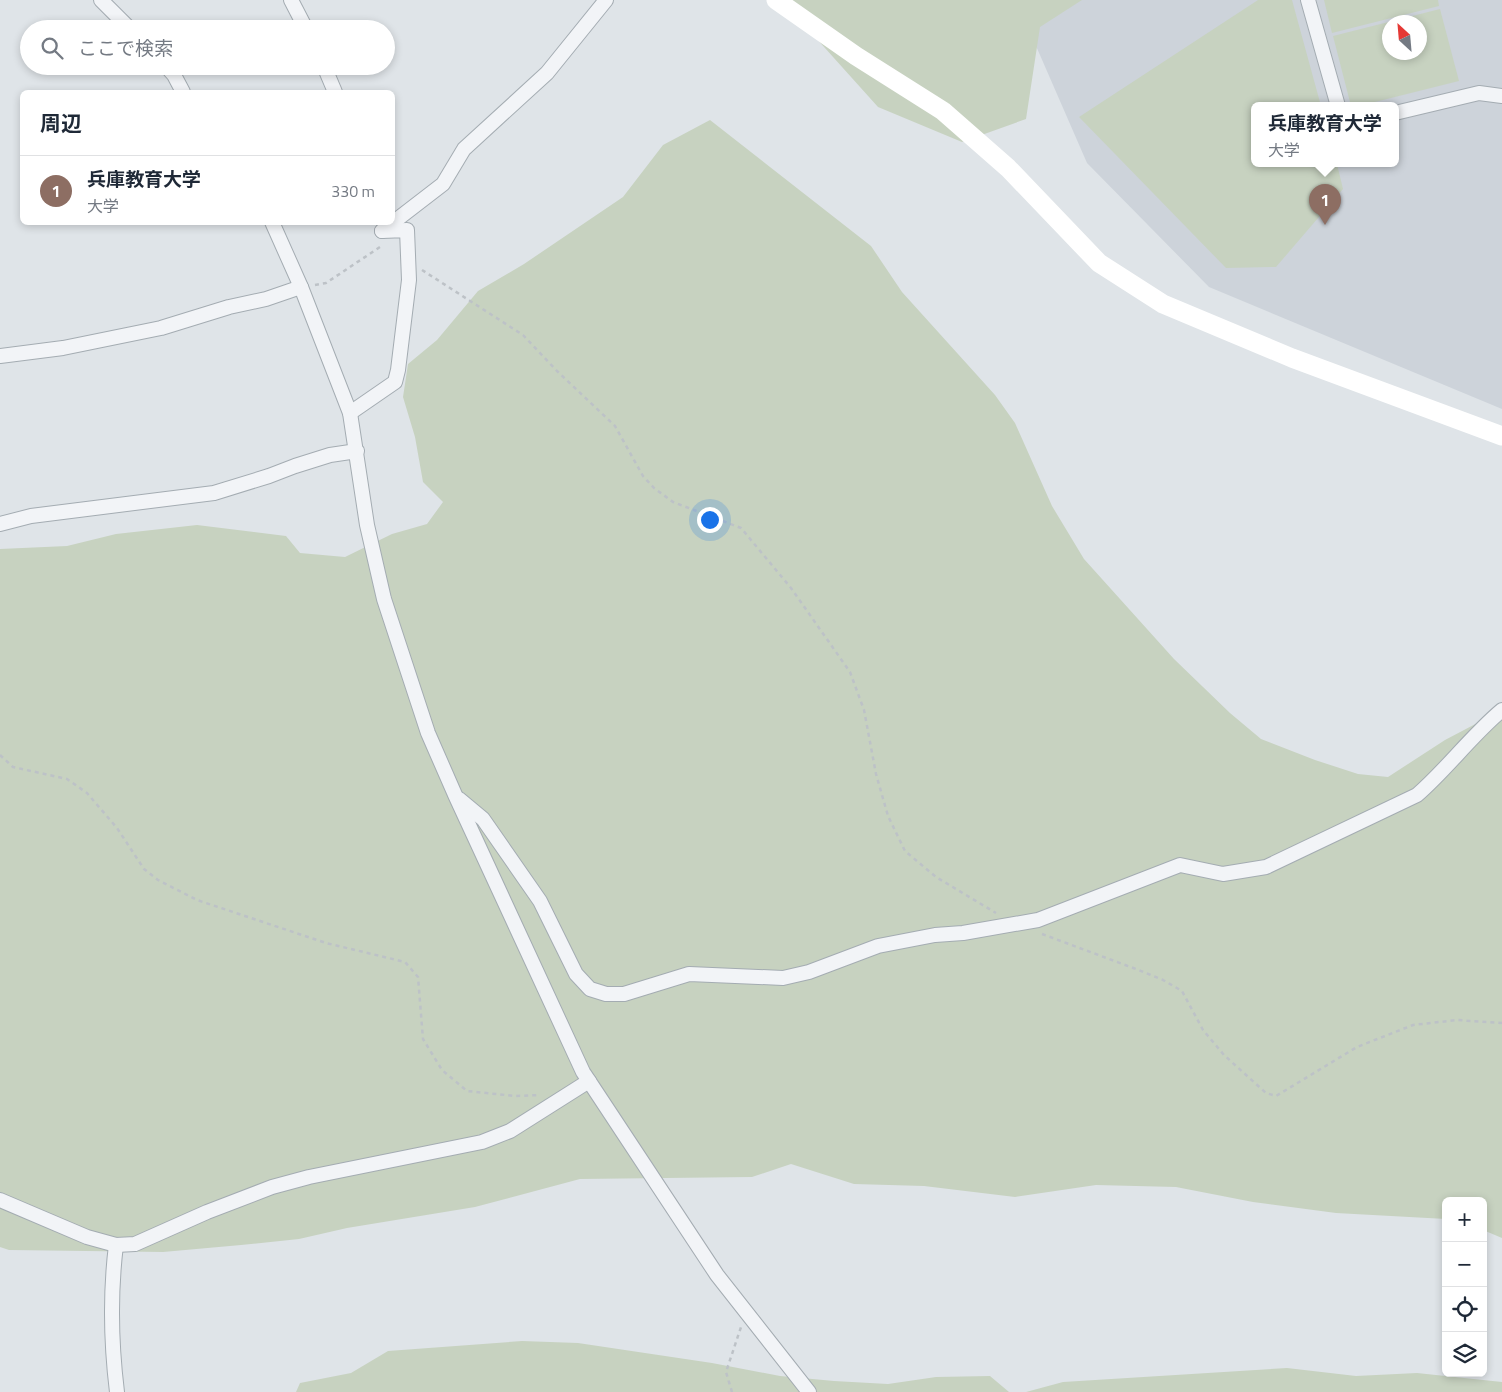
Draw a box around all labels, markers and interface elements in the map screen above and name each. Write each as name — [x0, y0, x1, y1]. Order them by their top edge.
north arrow — [1382, 15, 1427, 60]
search box — [20, 20, 395, 75]
text: ここで検索 — [78, 33, 173, 62]
icon: search — [38, 34, 66, 62]
popup — [1251, 102, 1399, 167]
text: 周辺 — [40, 107, 82, 139]
text: 兵庫教育大学 — [1268, 108, 1382, 137]
text: 大学 — [1268, 138, 1300, 162]
text: 兵庫教育大学 — [87, 164, 201, 193]
text: 1 — [52, 179, 60, 203]
text: 330 m — [331, 179, 375, 203]
pin: 1 — [1309, 184, 1341, 225]
text: 大学 — [87, 194, 119, 218]
your location — [697, 507, 723, 533]
map controls — [1442, 1197, 1487, 1377]
button: + — [1442, 1197, 1487, 1242]
button: − — [1442, 1242, 1487, 1287]
button: locate — [1442, 1287, 1487, 1332]
button: layers — [1442, 1332, 1487, 1377]

